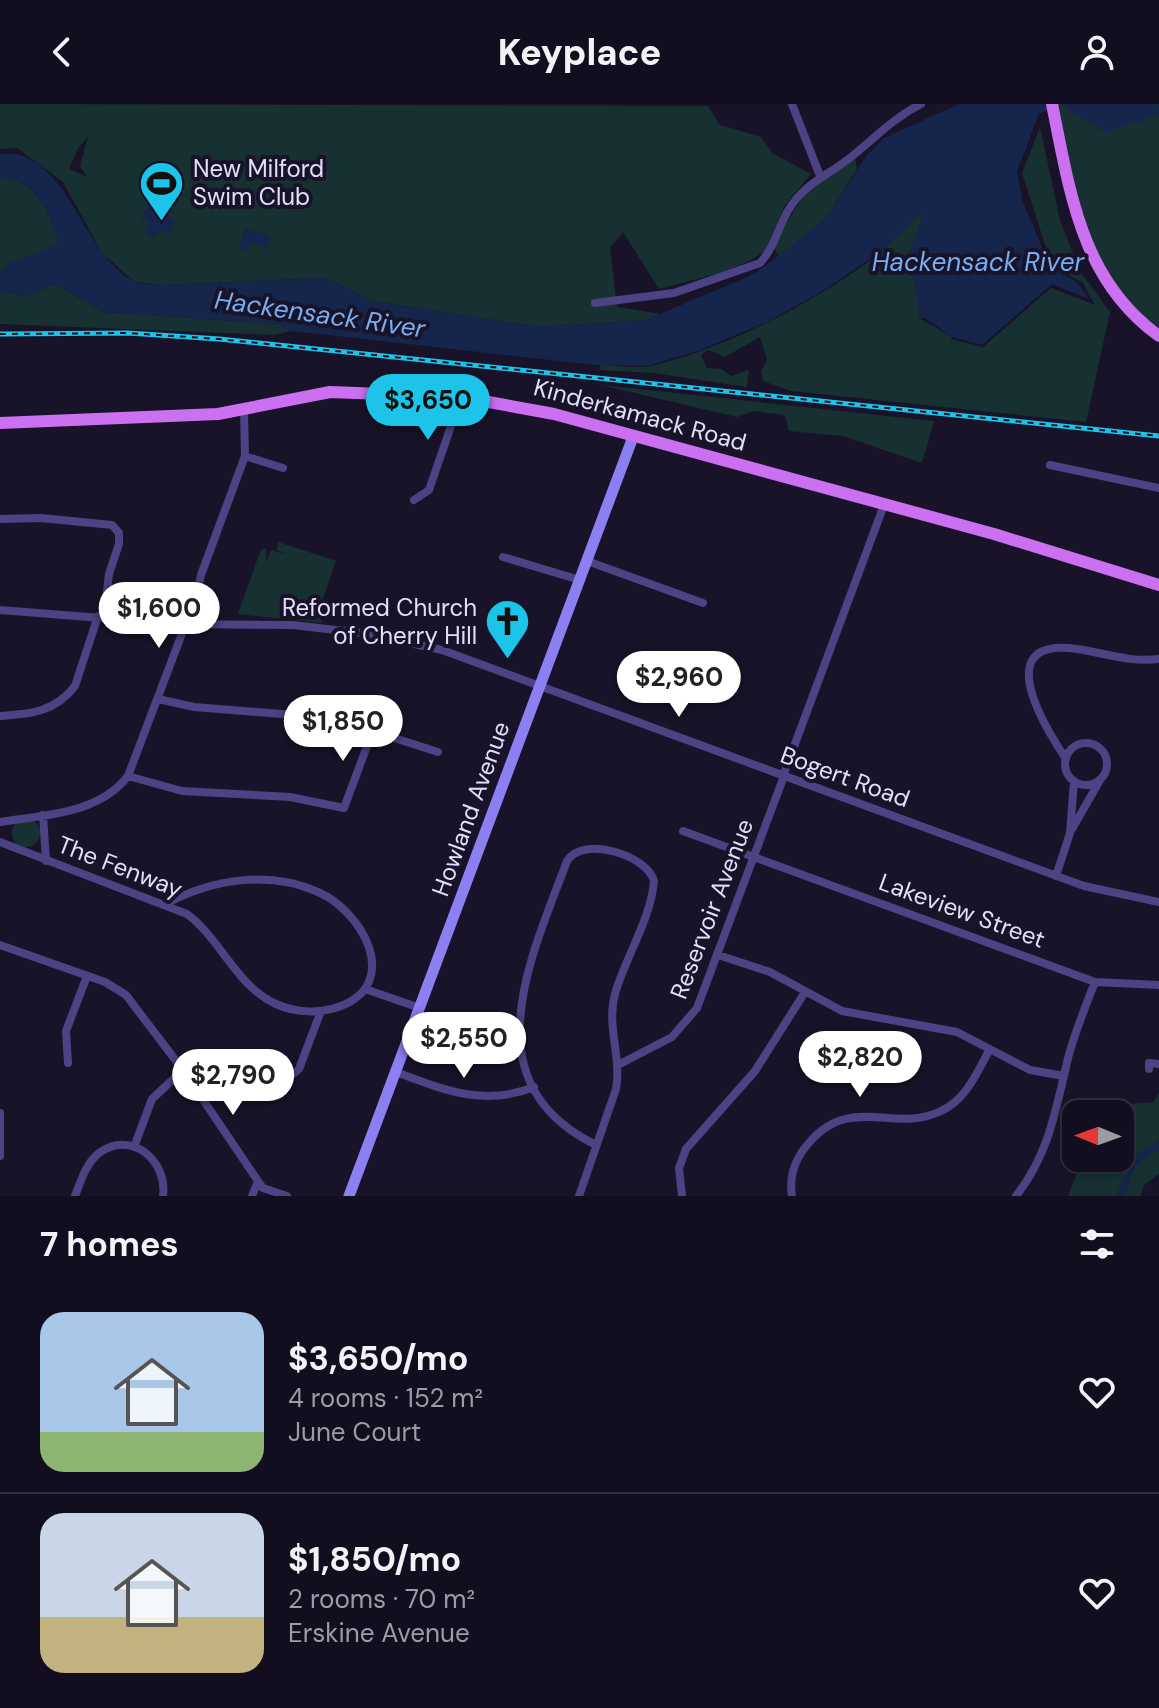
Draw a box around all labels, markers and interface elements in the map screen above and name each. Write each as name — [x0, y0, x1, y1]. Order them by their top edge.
text: Keyplace — [498, 29, 661, 76]
icon: back — [40, 30, 84, 74]
icon: person — [1075, 30, 1119, 74]
place label: New Milford Swim Club — [193, 153, 324, 212]
sports icon: New Milford Swim Club — [138, 159, 186, 222]
water label: Hackensack River — [872, 245, 1086, 279]
water label: Hackensack River — [213, 282, 429, 346]
street label: Kinderkamack Road — [530, 371, 750, 458]
pin: $3,650 — [363, 374, 493, 442]
text: $3,650 — [384, 383, 472, 417]
pin: $1,600 — [94, 582, 224, 650]
text: $1,600 — [117, 591, 201, 625]
place label: Reformed Church of Cherry Hill — [282, 592, 477, 651]
church icon: Reformed Church of Cherry Hill — [484, 598, 532, 661]
pin: $2,960 — [614, 651, 744, 719]
text: $2,960 — [635, 660, 723, 694]
pin: $1,850 — [278, 695, 408, 763]
text: $1,850 — [302, 704, 384, 738]
street label: Howland Avenue — [425, 717, 516, 900]
street label: Bogert Road — [776, 739, 914, 814]
street label: Reservoir Avenue — [663, 814, 760, 1003]
street label: The Fenway — [53, 829, 187, 904]
street label: Lakeview Street — [875, 866, 1049, 955]
pin: $2,550 — [399, 1012, 529, 1080]
text: $2,550 — [420, 1021, 508, 1055]
pin: $2,820 — [795, 1031, 925, 1099]
text: $2,820 — [817, 1040, 903, 1074]
pin: $2,790 — [168, 1049, 298, 1117]
text: $2,790 — [190, 1058, 276, 1092]
north arrow — [1062, 1100, 1134, 1172]
map controls — [1062, 1100, 1134, 1172]
text: 7 homes — [40, 1222, 179, 1267]
icon: filters — [1075, 1222, 1119, 1266]
text: $3,650/mo — [288, 1336, 469, 1381]
icon: home — [104, 1344, 200, 1440]
icon: heart — [1075, 1370, 1119, 1414]
text: 4 rooms · 152 m² — [288, 1381, 483, 1415]
text: June Court — [288, 1415, 421, 1449]
text: $1,850/mo — [288, 1537, 461, 1582]
icon: home — [104, 1545, 200, 1641]
icon: heart — [1075, 1571, 1119, 1615]
text: 2 rooms · 70 m² — [288, 1582, 475, 1616]
text: Erskine Avenue — [288, 1616, 470, 1650]

